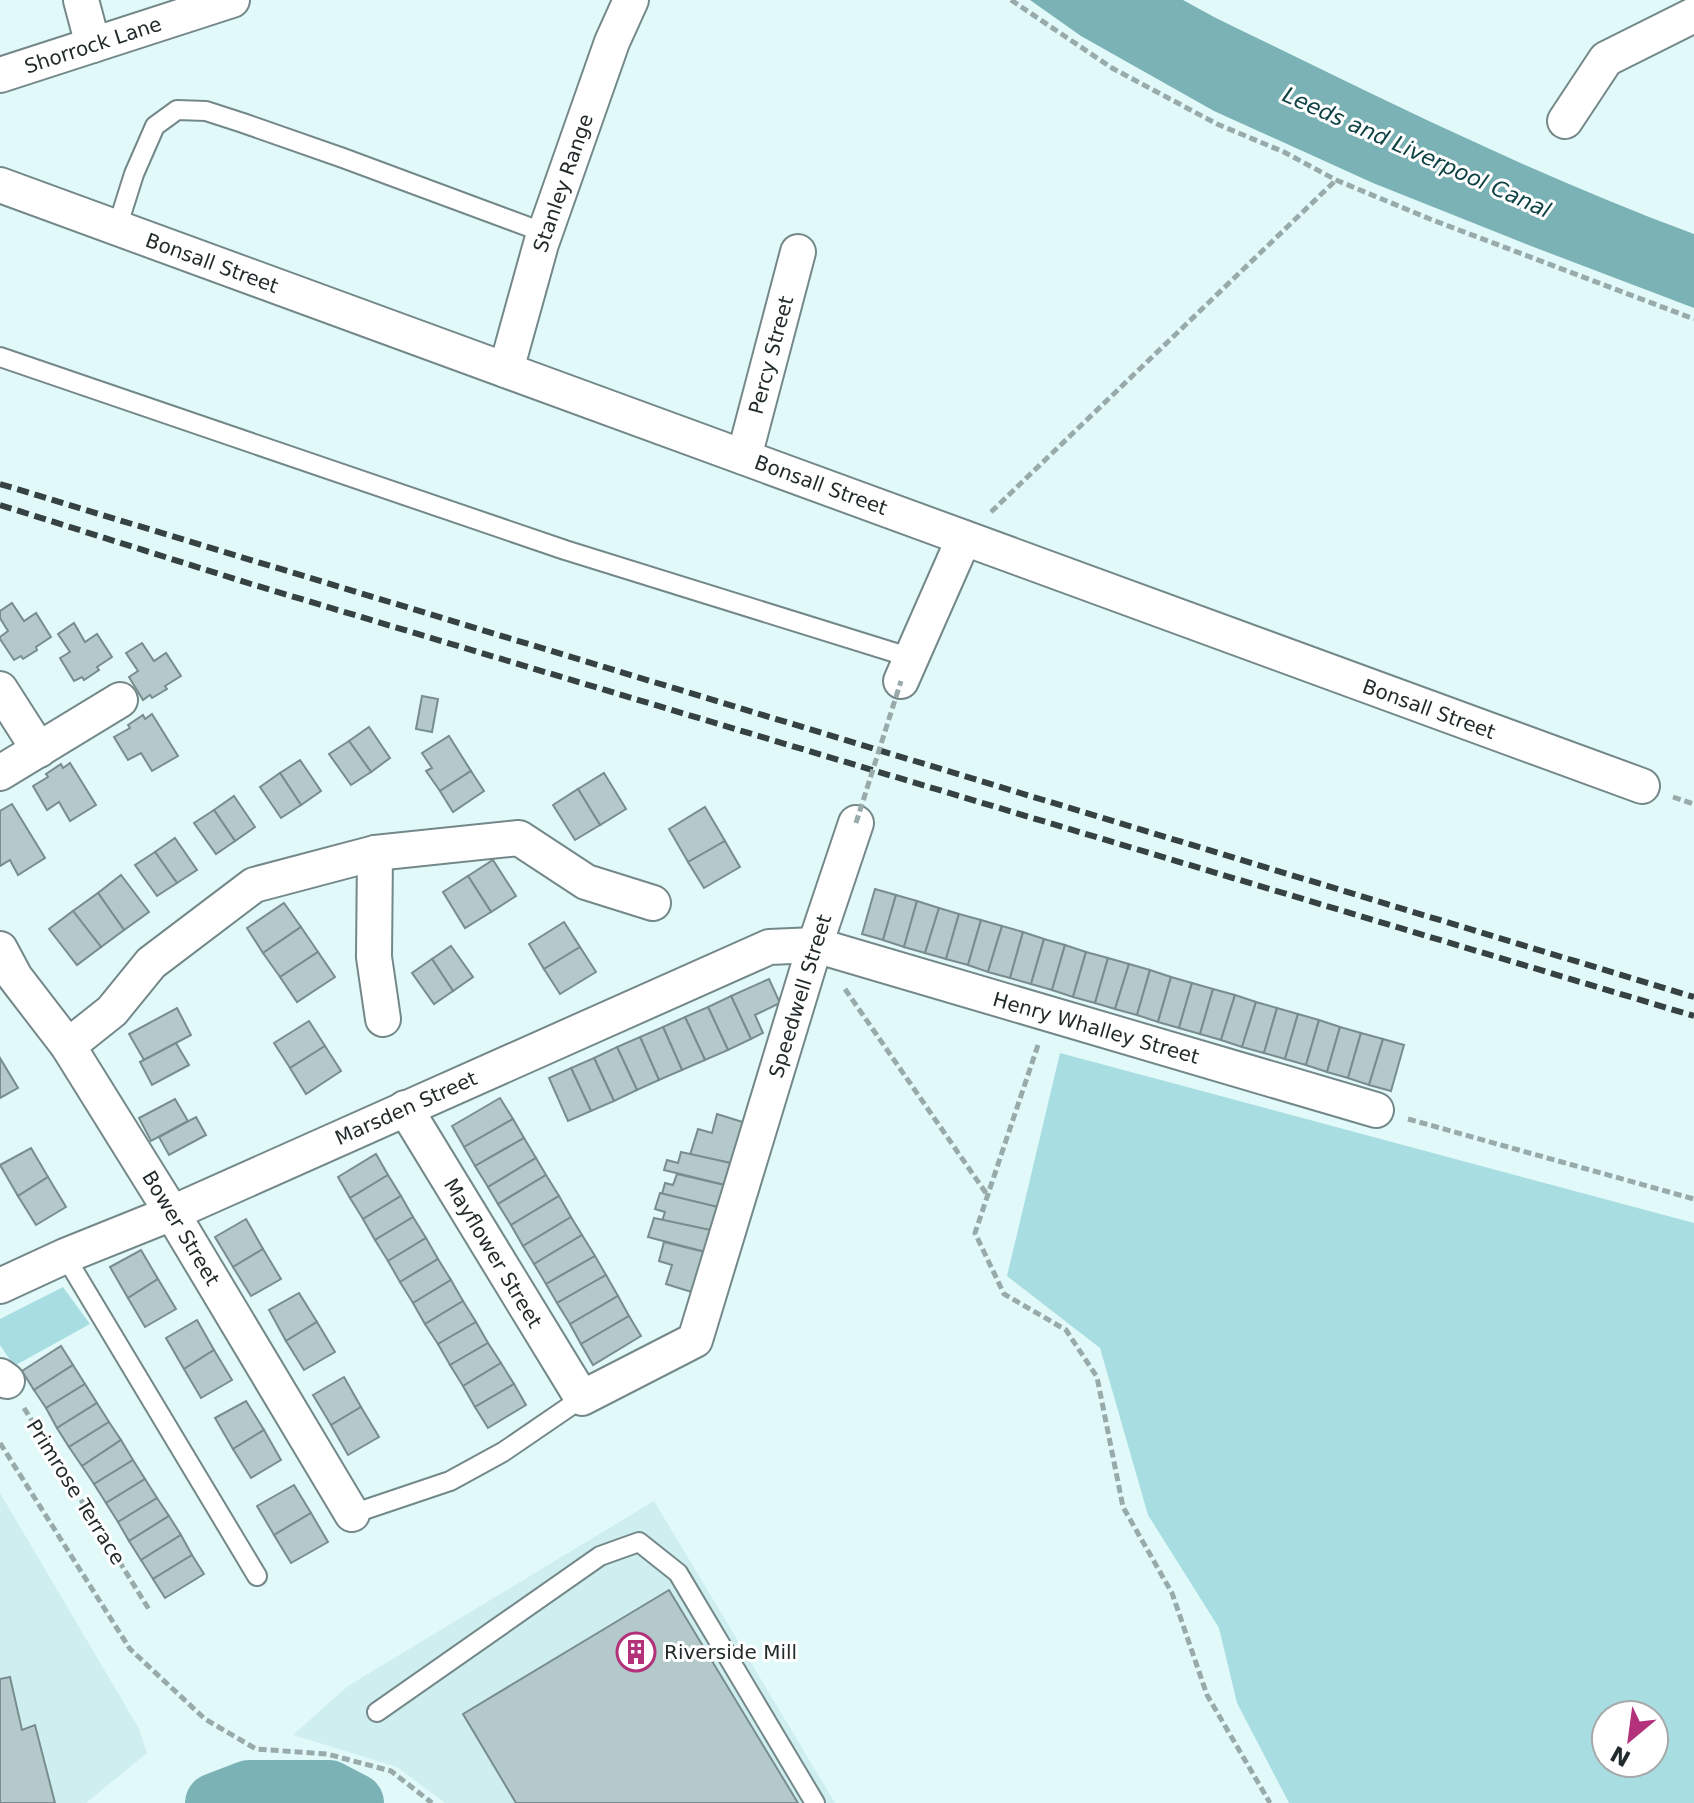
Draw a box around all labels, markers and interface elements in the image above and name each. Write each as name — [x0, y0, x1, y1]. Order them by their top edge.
street label: Shorrock Lane — [21, 12, 165, 78]
water label: Leeds and Liverpool Canal — [1279, 82, 1555, 223]
street label: Stanley Range — [528, 111, 598, 255]
street label: Bonsall Street — [142, 228, 282, 298]
street label: Percy Street — [744, 293, 798, 417]
street label: Bonsall Street — [751, 450, 891, 520]
street label: Bonsall Street — [1359, 674, 1499, 744]
street label: Speedwell Street — [764, 911, 836, 1081]
street label: Henry Whalley Street — [990, 987, 1202, 1069]
street label: Marsden Street — [331, 1066, 481, 1150]
street label: Bower Street — [137, 1166, 225, 1290]
street label: Mayflower Street — [439, 1174, 547, 1332]
street label: Primrose Terrace — [22, 1415, 130, 1569]
building icon: Riverside Mill — [615, 1631, 657, 1673]
place label: Riverside Mill — [664, 1640, 797, 1664]
north arrow — [1590, 1699, 1670, 1779]
text: N — [1606, 1741, 1635, 1771]

